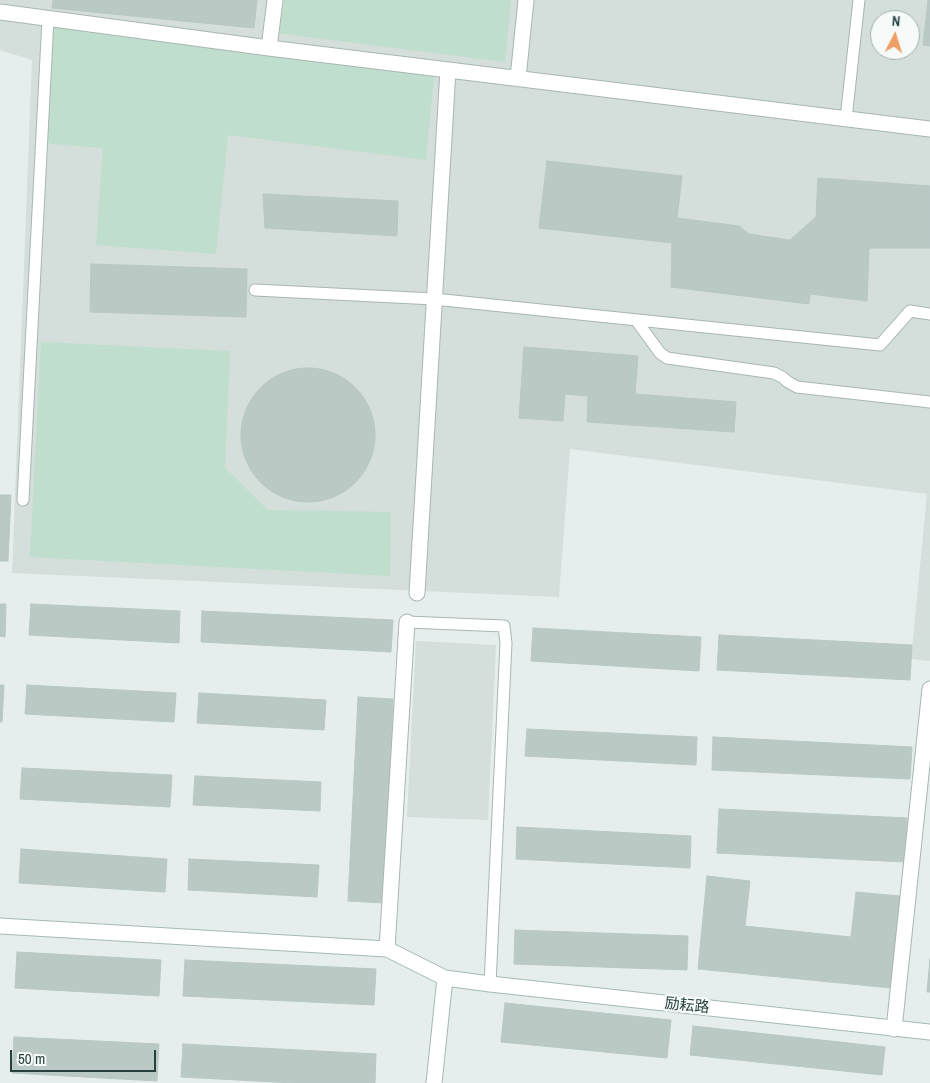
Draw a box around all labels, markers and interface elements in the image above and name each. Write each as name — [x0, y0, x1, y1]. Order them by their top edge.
north arrow — [870, 10, 920, 60]
text: N — [891, 12, 901, 30]
street label: 励耘路 — [664, 995, 710, 1017]
scale bar — [12, 1040, 159, 1072]
text: 50 m — [18, 1048, 45, 1069]

